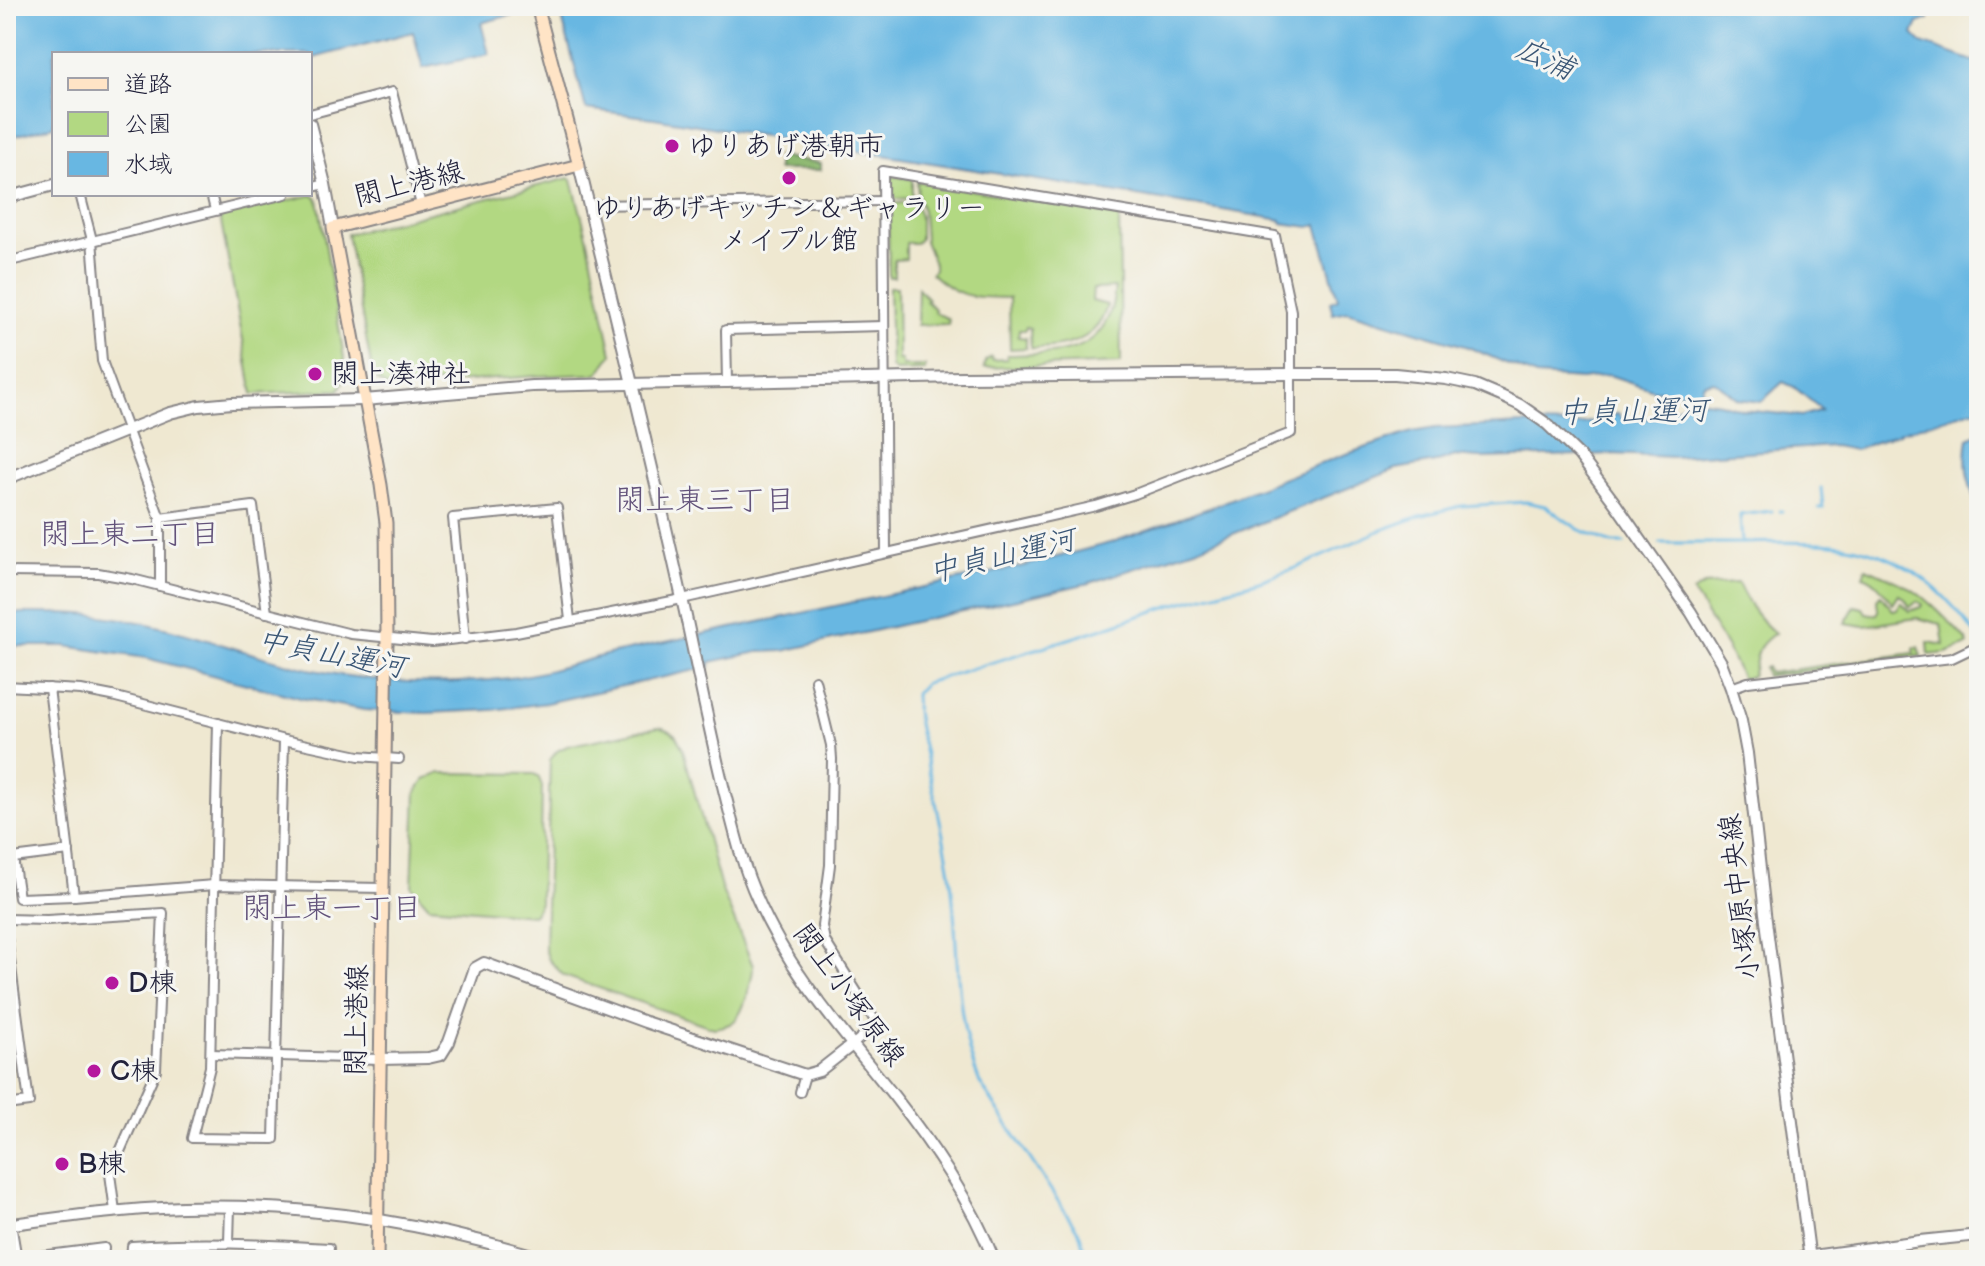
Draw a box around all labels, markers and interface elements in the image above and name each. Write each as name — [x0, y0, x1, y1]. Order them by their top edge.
water label: 広浦 — [1510, 30, 1582, 89]
legend — [52, 52, 312, 196]
text: 道路 — [124, 70, 172, 99]
text: 公園 — [124, 110, 172, 139]
place label: ゆりあげ港朝市 — [688, 130, 884, 163]
marker: ゆりあげ港朝市 — [663, 137, 681, 155]
text: 水域 — [124, 150, 172, 179]
street label: 閖上港線 — [351, 154, 467, 214]
marker: ゆりあげキッチン＆ギャラリー メイプル館 — [780, 169, 798, 187]
place label: ゆりあげキッチン＆ギャラリー メイプル館 — [593, 192, 985, 257]
place label: 閖上湊神社 — [331, 358, 471, 391]
marker: 閖上湊神社 — [306, 365, 324, 383]
water label: 中貞山運河 — [1558, 393, 1712, 431]
district label: 閖上東三丁目 — [615, 483, 795, 519]
district label: 閖上東二丁目 — [40, 517, 220, 553]
water label: 中貞山運河 — [925, 521, 1083, 590]
water label: 中貞山運河 — [254, 622, 412, 687]
street label: 小塚原中央線 — [1713, 812, 1767, 982]
district label: 閖上東一丁目 — [242, 891, 422, 927]
street label: 閖上小塚原線 — [786, 917, 912, 1073]
street label: 閖上港線 — [340, 964, 374, 1076]
place label: D棟 — [128, 967, 176, 1000]
marker: D棟 — [103, 974, 121, 992]
place label: C棟 — [110, 1055, 158, 1088]
marker: C棟 — [85, 1062, 103, 1080]
place label: B棟 — [78, 1148, 125, 1181]
marker: B棟 — [53, 1155, 71, 1173]

